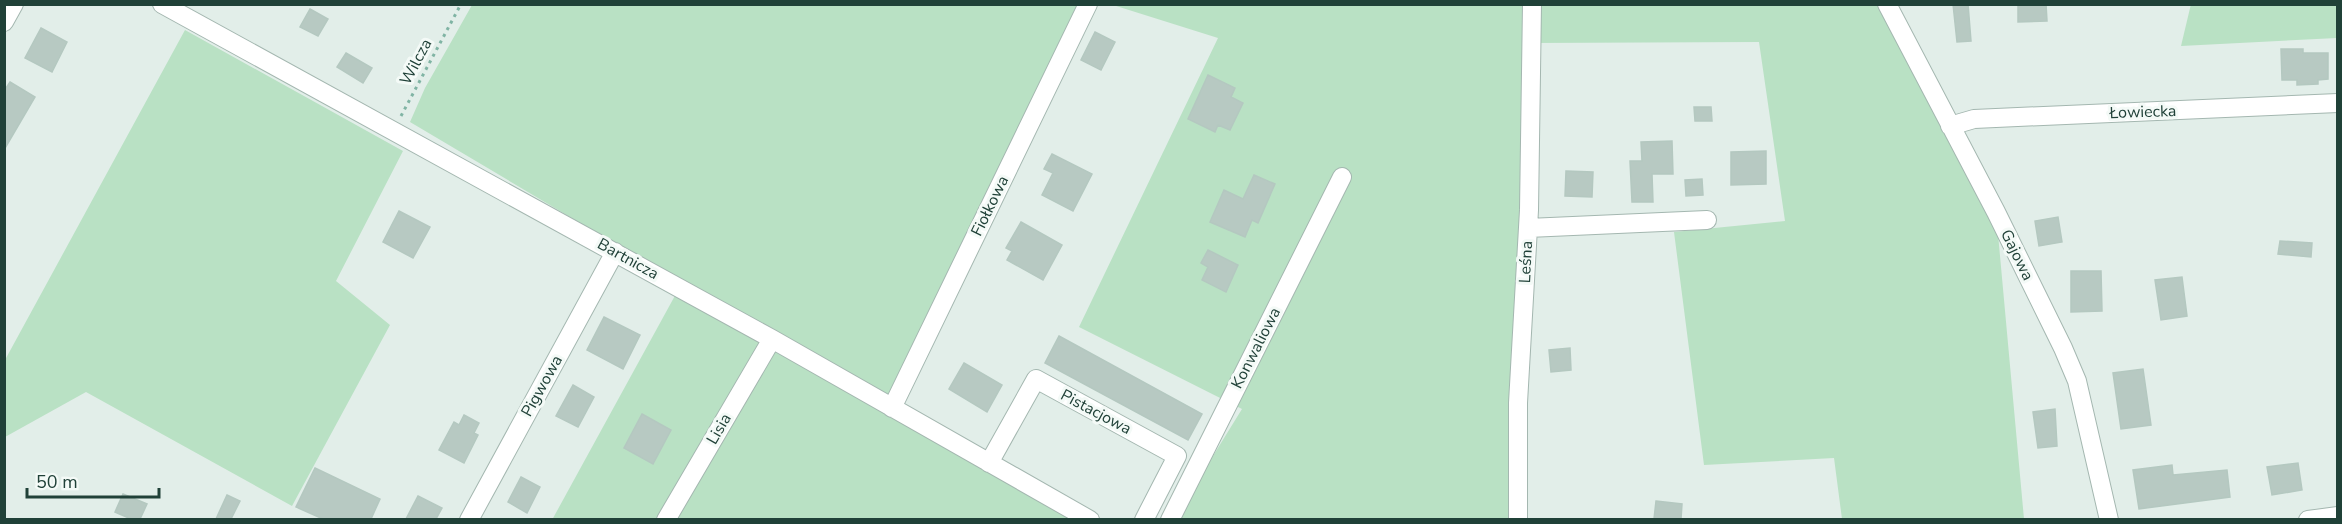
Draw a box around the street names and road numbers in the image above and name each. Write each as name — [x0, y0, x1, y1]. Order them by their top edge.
street label: Wilcza — [395, 35, 437, 89]
street label: Łowiecka — [2108, 100, 2177, 124]
street label: Fiołkowa — [966, 172, 1014, 240]
street label: Gajowa — [1995, 226, 2039, 284]
street label: Bartnicza — [593, 233, 663, 285]
street label: Leśna — [1514, 240, 1538, 284]
street label: Konwaliowa — [1226, 304, 1286, 392]
street label: Pigwowa — [516, 351, 568, 421]
street label: Pistacjowa — [1057, 384, 1135, 440]
street label: Lisia — [701, 410, 737, 448]

